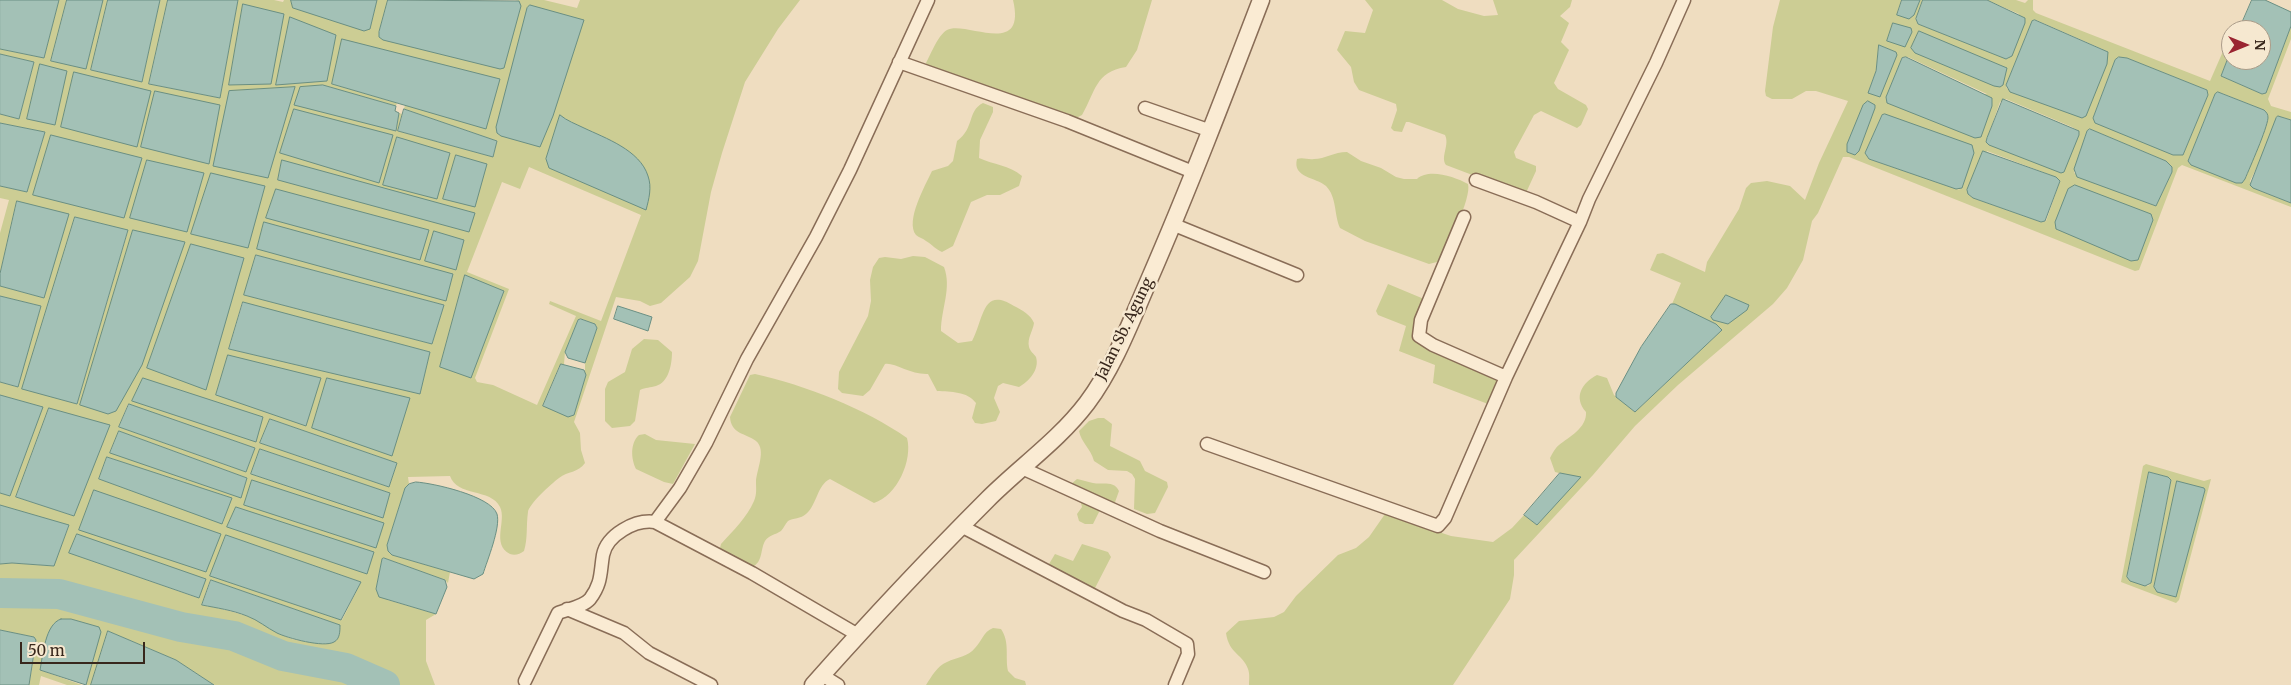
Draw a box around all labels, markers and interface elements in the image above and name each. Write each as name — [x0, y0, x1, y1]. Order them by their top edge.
north arrow — [2221, 20, 2271, 70]
text: N — [2251, 39, 2269, 51]
street label: Jalan Sb. Agung — [1092, 275, 1158, 383]
scale bar — [22, 632, 148, 664]
text: 50 m — [28, 641, 65, 660]

